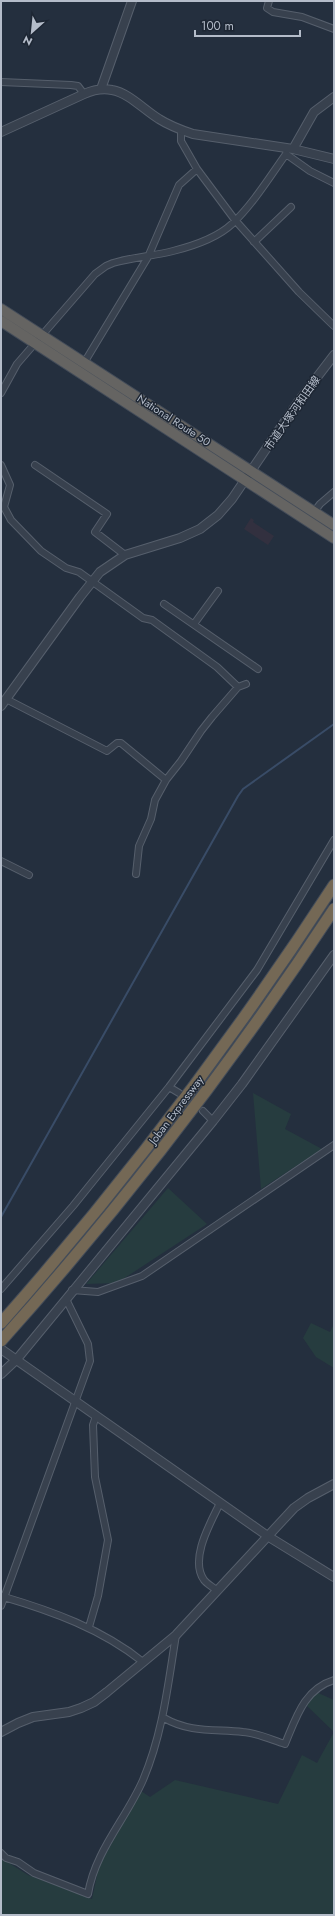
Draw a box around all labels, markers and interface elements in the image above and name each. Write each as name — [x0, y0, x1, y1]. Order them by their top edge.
north arrow — [12, 12, 52, 52]
scale bar — [195, 12, 300, 38]
text: 100 m — [201, 17, 234, 35]
text: N — [20, 32, 35, 50]
street label: 市道大塚河和田線 — [260, 372, 324, 454]
street label: National Route 50 — [134, 390, 214, 450]
street label: Joban Expressway — [144, 1072, 207, 1149]

